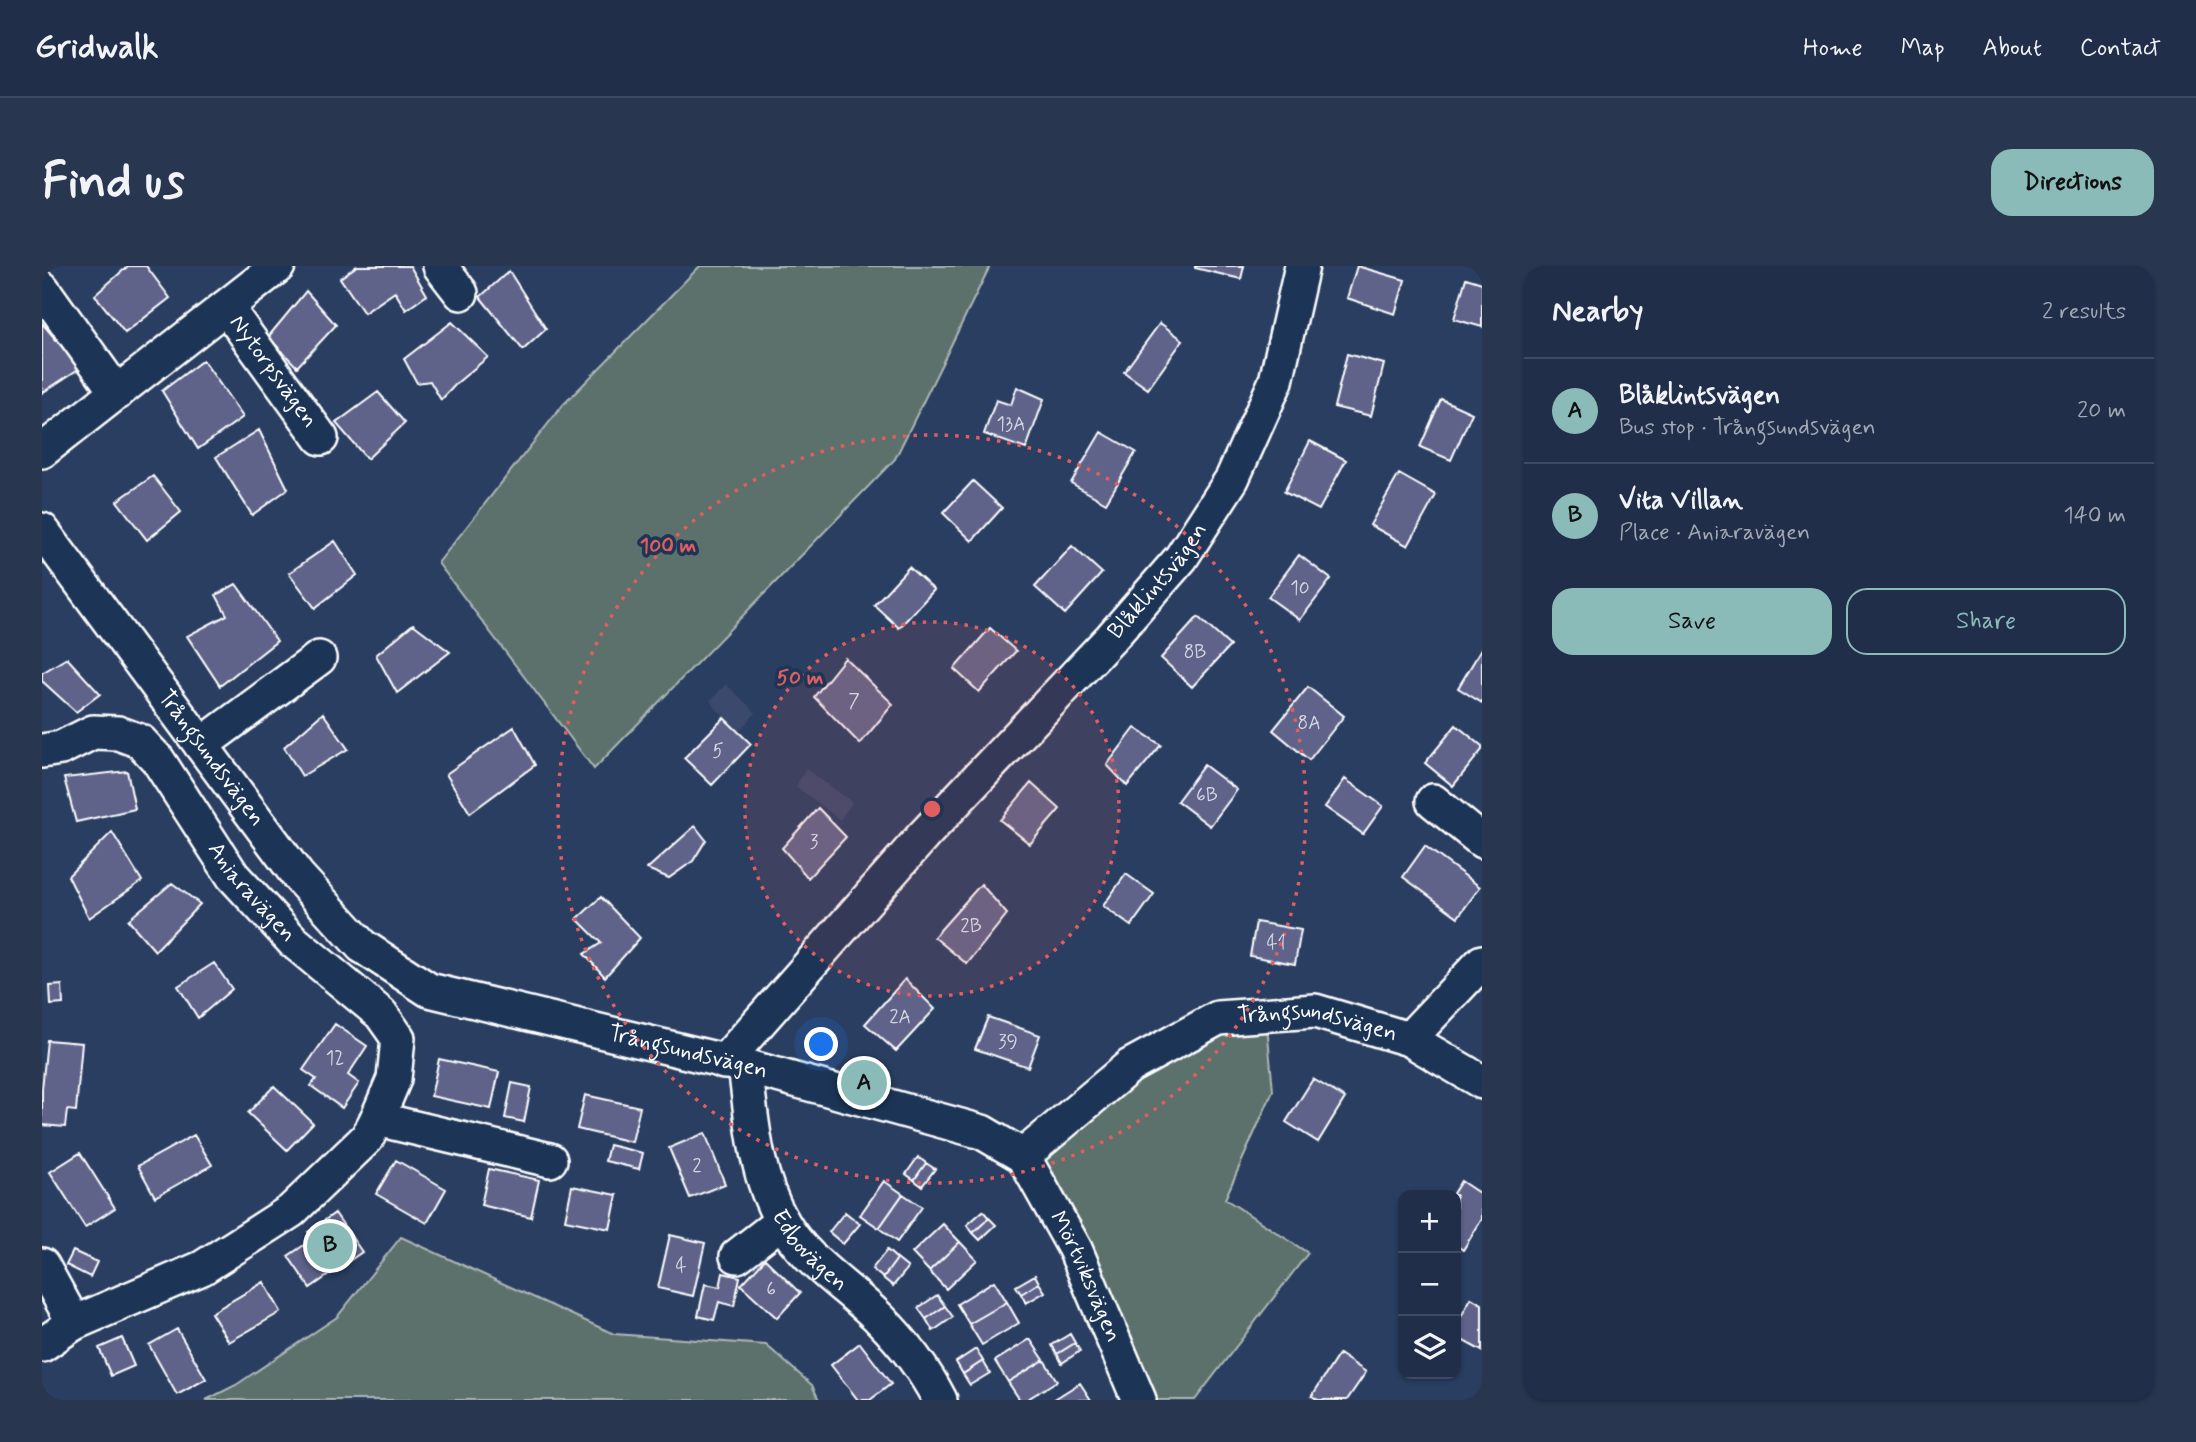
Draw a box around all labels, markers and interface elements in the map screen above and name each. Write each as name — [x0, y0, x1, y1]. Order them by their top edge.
text: Gridwalk — [35, 26, 159, 70]
text: Home — [1803, 33, 1863, 64]
text: Map — [1901, 33, 1945, 64]
text: About — [1983, 33, 2042, 64]
text: Contact — [2080, 33, 2161, 64]
button: Directions — [1991, 149, 2154, 216]
text: Find us — [42, 150, 185, 215]
text: Nearby — [1552, 292, 1643, 331]
text: 2 results — [2042, 297, 2126, 327]
street label: Nytorpsvägen — [222, 309, 324, 434]
text: Blåklintsvägen — [1619, 379, 1780, 413]
text: A — [1567, 396, 1583, 426]
text: 20 m — [2077, 396, 2126, 426]
house number: 13A — [997, 412, 1025, 437]
text: Bus stop · Trångsundsvägen — [1619, 413, 1876, 443]
text: Vita Villan — [1619, 484, 1743, 518]
text: B — [1568, 501, 1582, 531]
text: 140 m — [2063, 501, 2126, 531]
street label: Blåklintsvägen — [1101, 517, 1215, 646]
text: Place · Aniaravägen — [1619, 518, 1810, 548]
text: 100 m — [640, 532, 696, 560]
house number: 10 — [1290, 576, 1310, 601]
button: Save — [1552, 588, 1832, 655]
button: Share — [1846, 588, 2126, 655]
house number: 8B — [1184, 640, 1206, 665]
text: 50 m — [777, 664, 824, 692]
street label: Trångsundsvägen — [150, 684, 271, 833]
house number: 7 — [848, 689, 860, 714]
house number: 8A — [1297, 711, 1321, 736]
house number: 5 — [712, 739, 724, 764]
house number: 6B — [1196, 783, 1218, 808]
centre of rings — [920, 797, 944, 821]
house number: 3 — [810, 830, 819, 855]
street label: Aniaravägen — [200, 837, 302, 949]
house number: 2B — [960, 914, 982, 939]
house number: 41 — [1266, 931, 1286, 956]
street label: Trångsundsvägen — [1236, 996, 1401, 1050]
house number: 2A — [889, 1005, 911, 1030]
street label: Trångsundsvägen — [605, 1019, 771, 1087]
your location — [804, 1027, 838, 1061]
house number: 39 — [998, 1030, 1018, 1055]
house number: 12 — [326, 1046, 344, 1071]
pin: A — [841, 1057, 887, 1109]
house number: 2 — [692, 1154, 702, 1179]
map controls — [1398, 1190, 1461, 1379]
button: + — [1398, 1190, 1461, 1253]
street label: Edbovägen — [764, 1205, 854, 1299]
street label: Mörtviksvägen — [1042, 1206, 1128, 1347]
pin: B — [307, 1220, 353, 1272]
button: − — [1398, 1253, 1461, 1316]
house number: 4 — [675, 1254, 687, 1279]
house number: 6 — [766, 1277, 776, 1302]
button: layers — [1398, 1316, 1461, 1379]

